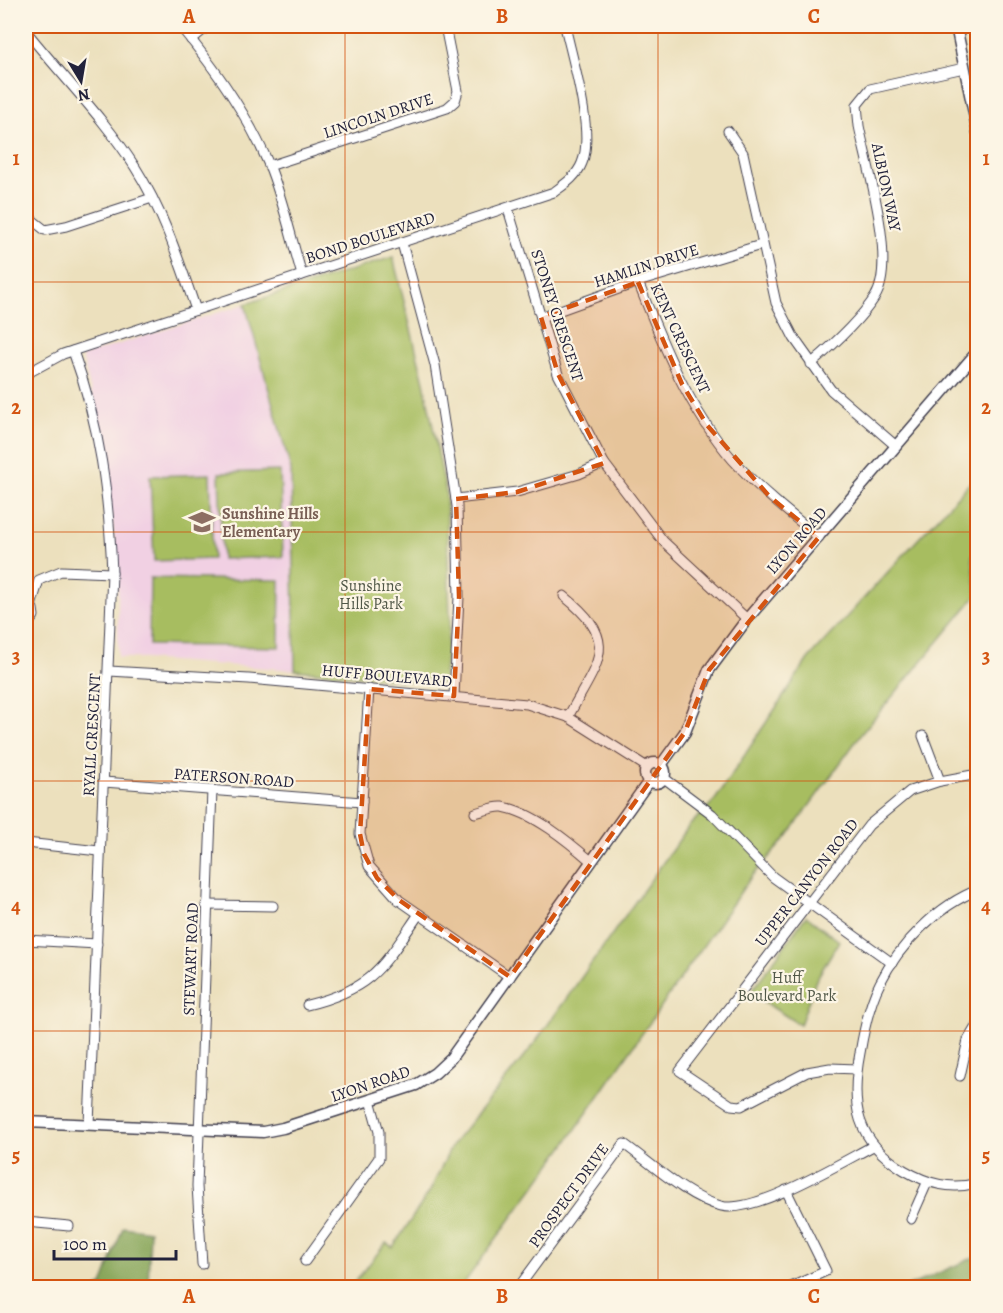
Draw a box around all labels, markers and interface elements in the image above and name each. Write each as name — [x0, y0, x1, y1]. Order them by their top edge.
text: A — [182, 3, 196, 30]
text: B — [496, 3, 508, 30]
text: C — [808, 3, 820, 30]
north arrow — [51, 51, 111, 111]
text: N — [76, 83, 91, 107]
street label: LINCOLN DRIVE — [320, 88, 436, 144]
street label: ALBION WAY — [866, 140, 906, 234]
text: 1 — [12, 145, 20, 172]
text: 1 — [982, 145, 990, 172]
street label: BOND BOULEVARD — [303, 207, 438, 269]
street label: HAMLIN DRIVE — [591, 239, 702, 293]
street label: STONEY CRESCENT — [525, 247, 589, 384]
street label: KENT CRESCENT — [645, 280, 715, 398]
text: 2 — [11, 394, 21, 421]
text: 2 — [981, 394, 991, 421]
street label: LYON ROAD — [761, 502, 832, 579]
place label: Sunshine Hills Elementary — [222, 503, 319, 543]
school or university icon: Sunshine Hills Elementary — [187, 507, 217, 537]
park label: Sunshine Hills Park — [339, 575, 403, 615]
text: 3 — [12, 643, 20, 670]
text: 3 — [982, 643, 990, 670]
street label: HUFF BOULEVARD — [321, 659, 453, 693]
street label: RYALL CRESCENT — [78, 673, 106, 797]
street label: PATERSON ROAD — [173, 763, 295, 793]
street label: UPPER CANYON ROAD — [750, 814, 864, 951]
text: 4 — [11, 893, 21, 920]
text: 4 — [981, 893, 991, 920]
street label: STEWART ROAD — [178, 902, 204, 1016]
park label: Huff Boulevard Park — [737, 967, 837, 1007]
street label: LYON ROAD — [328, 1060, 413, 1108]
street label: PROSPECT DRIVE — [524, 1139, 614, 1252]
text: 5 — [12, 1142, 20, 1169]
text: 5 — [982, 1142, 990, 1169]
scale bar — [54, 1223, 176, 1261]
text: 100 m — [63, 1232, 107, 1256]
text: A — [182, 1283, 196, 1310]
text: B — [496, 1283, 508, 1310]
text: C — [808, 1283, 820, 1310]

